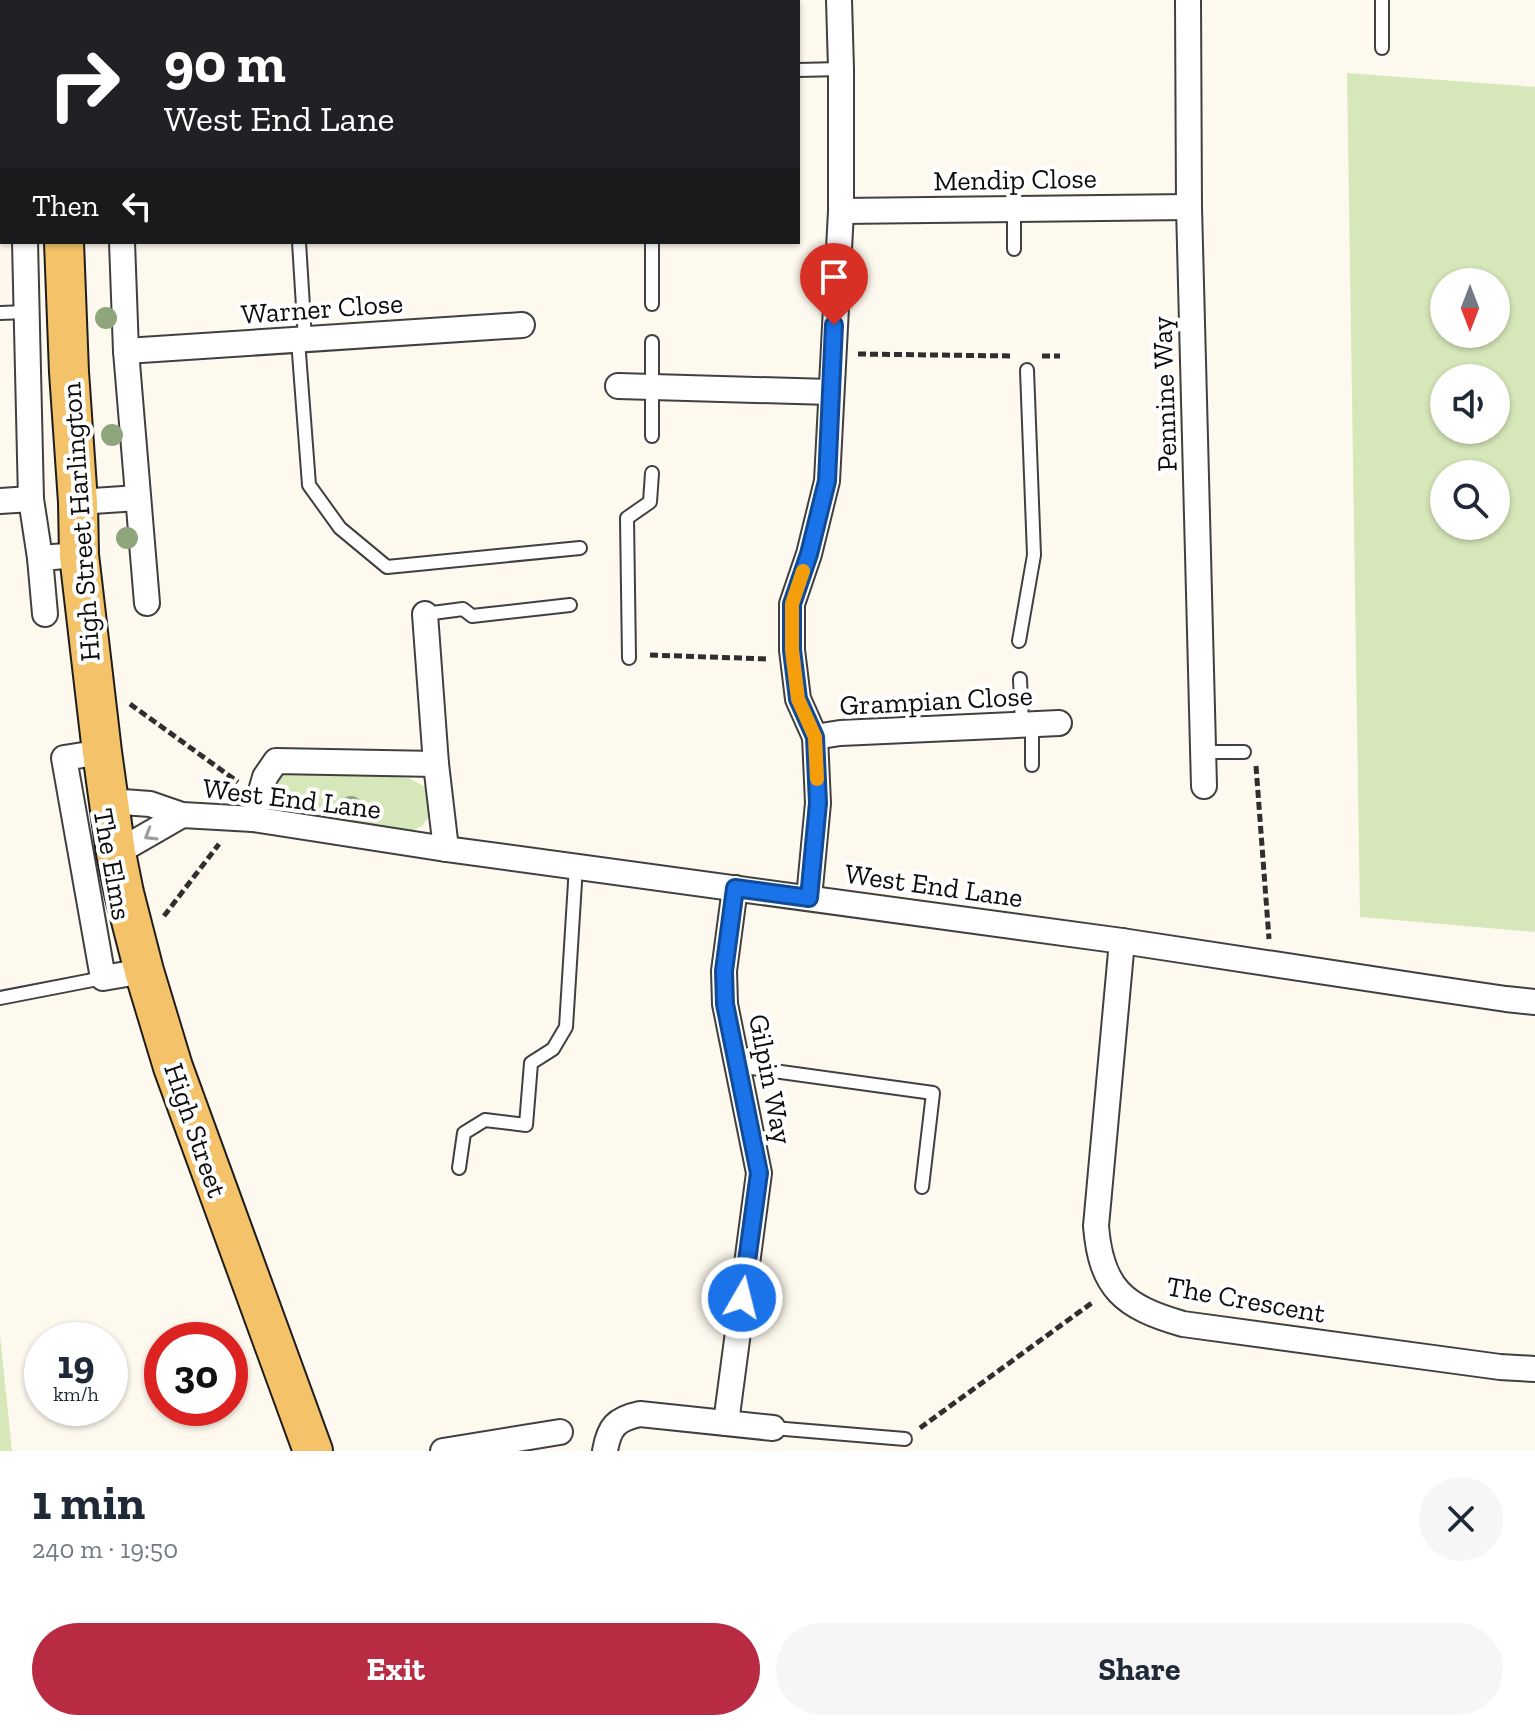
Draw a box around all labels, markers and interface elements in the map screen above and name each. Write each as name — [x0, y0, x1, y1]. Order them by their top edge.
text: 90 m — [164, 29, 286, 96]
icon: right — [32, 32, 136, 136]
text: West End Lane — [164, 97, 394, 140]
street label: Mendip Close — [933, 162, 1097, 197]
icon: left — [115, 184, 159, 228]
text: Then — [32, 188, 99, 224]
pin — [800, 243, 868, 325]
icon: arrive — [812, 255, 856, 299]
north arrow — [1430, 268, 1510, 348]
map controls — [1430, 268, 1510, 540]
street label: Warner Close — [240, 286, 404, 331]
street label: Pennine Way — [1145, 315, 1184, 472]
button: sound — [1430, 364, 1510, 444]
street label: High Street Harlington — [54, 381, 107, 663]
button: search — [1430, 460, 1510, 540]
street label: Grampian Close — [839, 679, 1033, 722]
street label: West End Lane — [201, 771, 383, 826]
street label: The Elms — [86, 806, 139, 923]
one-way arrow — [144, 825, 159, 841]
street label: West End Lane — [843, 857, 1025, 914]
street label: Gilpin Way — [742, 1011, 799, 1147]
street label: High Street — [157, 1059, 234, 1202]
position arrow — [700, 1256, 784, 1340]
street label: The Crescent — [1164, 1269, 1328, 1330]
speed limit sign: 30 — [144, 1322, 248, 1426]
text: 19 — [57, 1340, 95, 1388]
text: km/h — [53, 1382, 99, 1406]
text: 1 min — [32, 1474, 145, 1531]
button: close — [1419, 1477, 1503, 1561]
text: 240 m · 19:50 — [32, 1533, 178, 1565]
button: Exit — [32, 1623, 760, 1715]
button: Share — [776, 1623, 1503, 1715]

